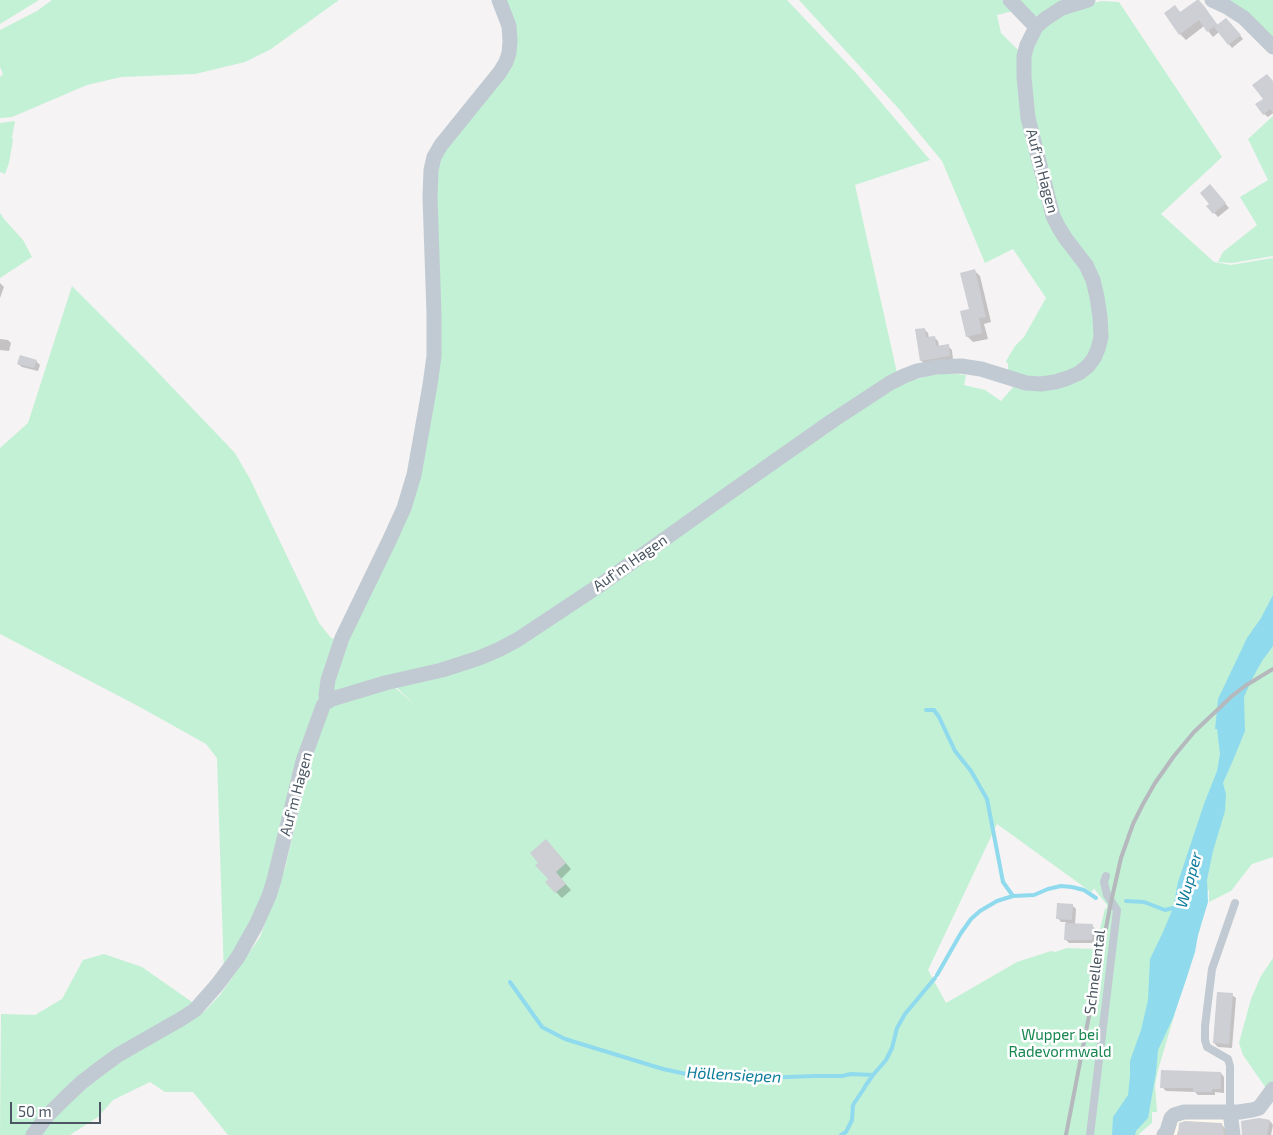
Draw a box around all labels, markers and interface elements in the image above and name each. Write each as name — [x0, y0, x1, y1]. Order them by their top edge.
street label: Auf'm Hagen — [1022, 127, 1062, 215]
street label: Auf'm Hagen — [589, 531, 671, 595]
street label: Auf'm Hagen — [276, 750, 316, 838]
water label: Wupper — [1172, 850, 1206, 910]
street label: Schnellental — [1081, 929, 1109, 1015]
park label: Wupper bei Radevormwald — [1008, 1026, 1112, 1061]
water label: Höllensiepen — [686, 1063, 782, 1087]
scale bar — [12, 1092, 104, 1124]
text: 50 m — [18, 1102, 52, 1120]

